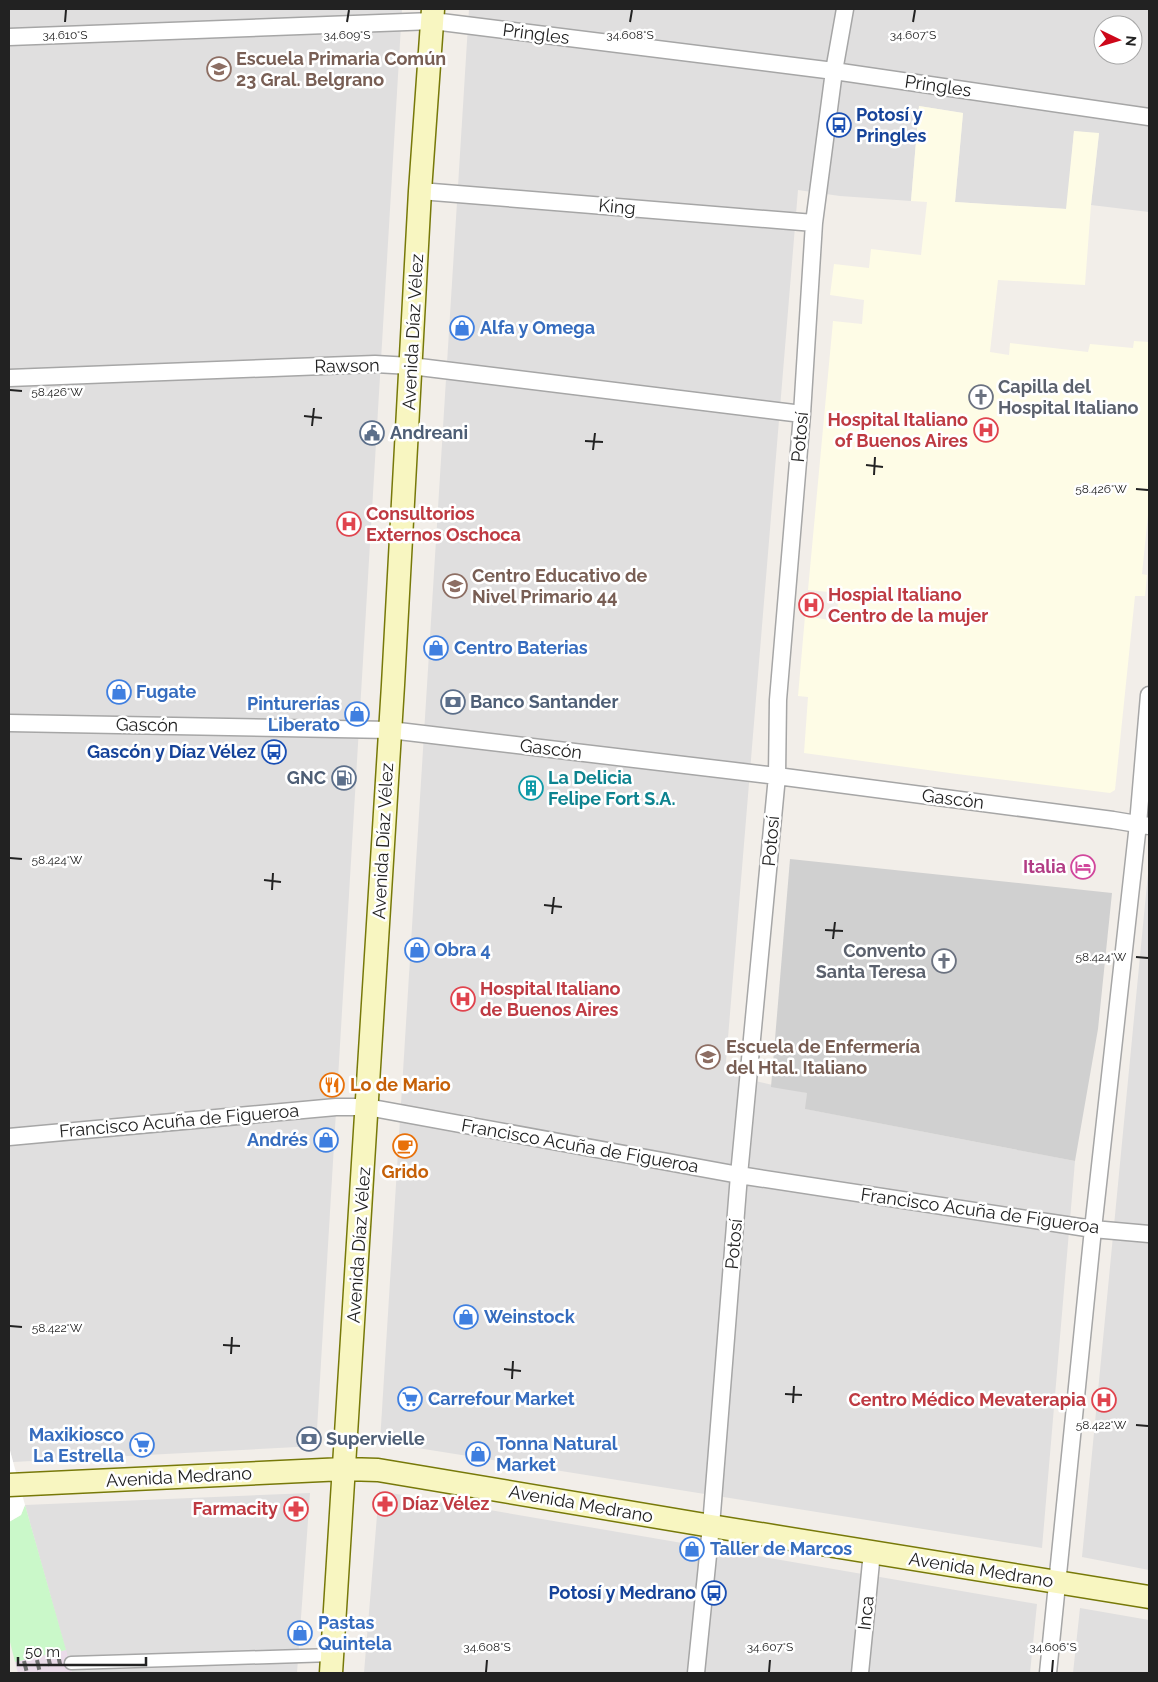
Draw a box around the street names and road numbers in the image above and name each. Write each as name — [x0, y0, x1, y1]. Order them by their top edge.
street label: Pringles — [501, 19, 571, 48]
street label: Pringles — [903, 70, 973, 101]
street label: King — [598, 194, 636, 219]
street label: Avenida Díaz Vélez — [398, 253, 427, 411]
street label: Rawson — [314, 354, 380, 377]
street label: Potosí — [787, 411, 812, 463]
street label: Gascón — [116, 713, 178, 736]
street label: Gascón — [519, 734, 583, 763]
street label: Avenida Díaz Vélez — [368, 762, 397, 920]
street label: Gascón — [921, 784, 985, 813]
street label: Potosí — [758, 815, 783, 867]
street label: Francisco Acuña de Figueroa — [58, 1100, 300, 1141]
street label: Francisco Acuña de Figueroa — [460, 1114, 700, 1177]
street label: Avenida Díaz Vélez — [343, 1166, 374, 1324]
street label: Francisco Acuña de Figueroa — [859, 1183, 1101, 1238]
street label: Potosí — [721, 1218, 746, 1270]
street label: Avenida Medrano — [105, 1462, 253, 1491]
street label: Avenida Medrano — [507, 1480, 655, 1527]
street label: Avenida Medrano — [907, 1548, 1055, 1591]
street label: Inca — [853, 1595, 878, 1631]

